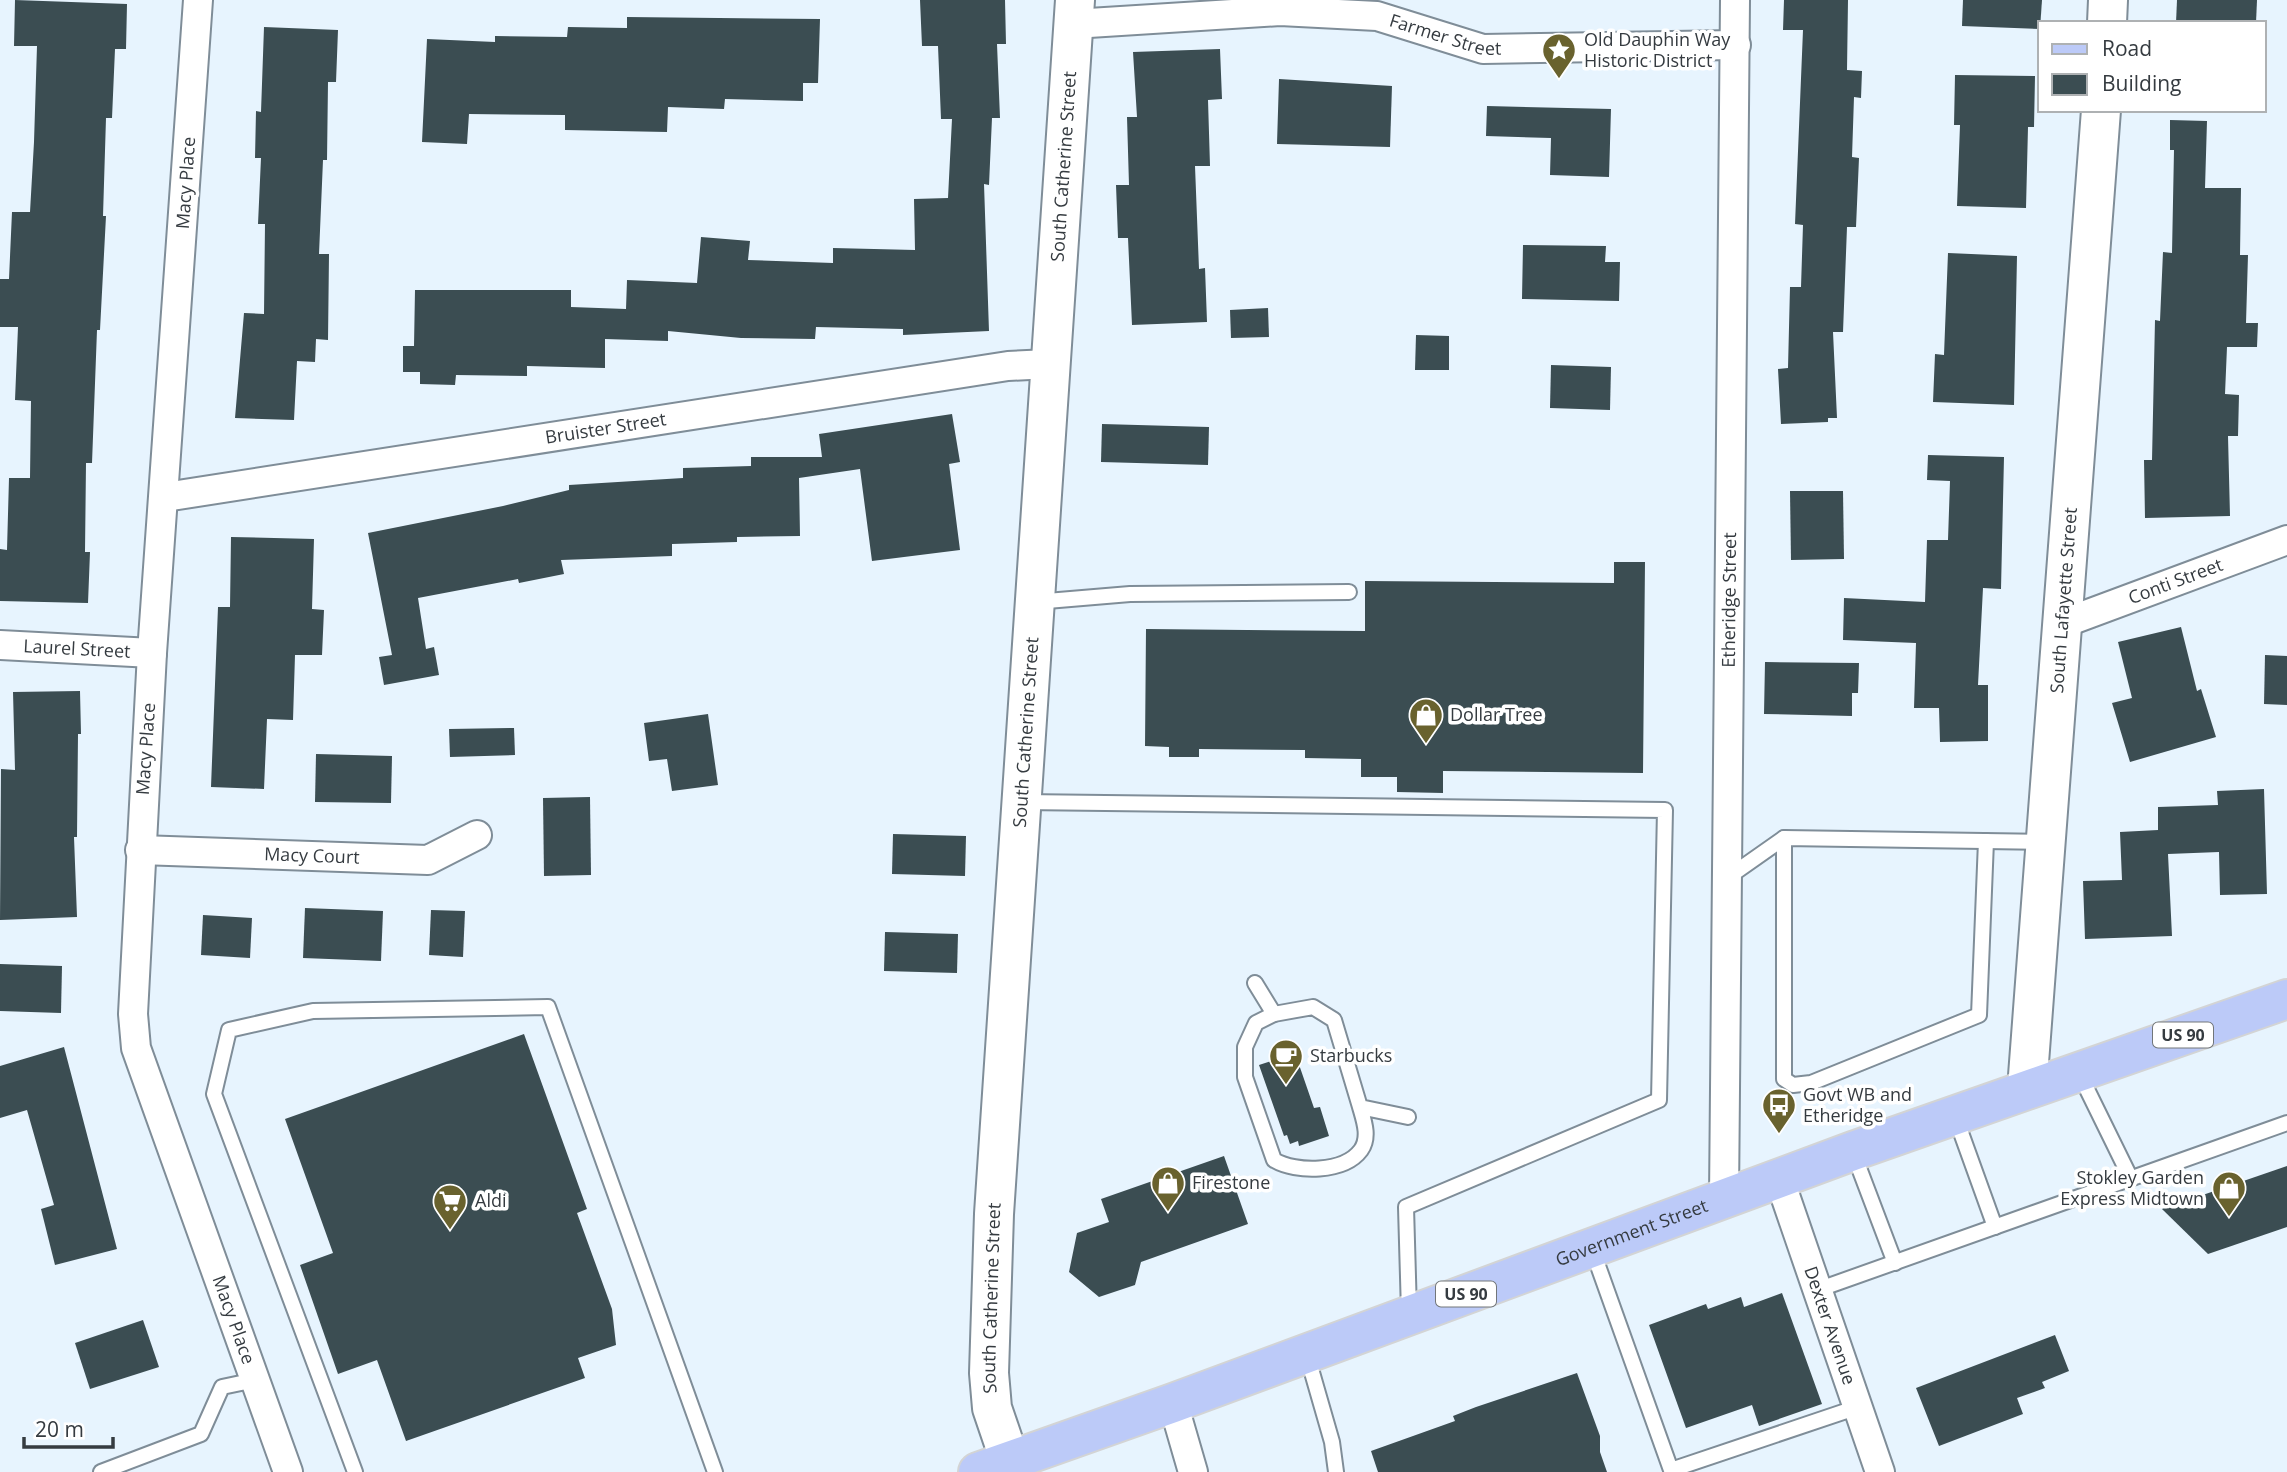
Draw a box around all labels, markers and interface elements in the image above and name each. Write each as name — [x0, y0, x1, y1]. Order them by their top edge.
street label: Farmer Street — [1387, 8, 1502, 60]
legend — [2038, 21, 2266, 112]
place label: Old Dauphin Way Historic District — [1584, 27, 1731, 72]
place icon: Old Dauphin Way Historic District — [1540, 31, 1578, 80]
text: Road — [2102, 34, 2152, 62]
text: Building — [2102, 69, 2181, 97]
street label: South Catherine Street — [1045, 70, 1081, 262]
street label: Macy Place — [170, 136, 200, 230]
street label: Bruister Street — [543, 406, 668, 449]
street label: South Lafayette Street — [2044, 506, 2082, 694]
street label: Etheridge Street — [1716, 532, 1741, 668]
street label: Conti Street — [2125, 552, 2226, 609]
street label: Laurel Street — [23, 633, 131, 663]
street label: South Catherine Street — [1007, 636, 1043, 828]
shop icon: Dollar Tree — [1407, 696, 1445, 745]
street label: Macy Place — [130, 702, 160, 796]
place label: Dollar Tree — [1450, 702, 1543, 726]
street label: Macy Court — [264, 841, 360, 869]
road number: US 90 — [2153, 1023, 2213, 1048]
cafe icon: Starbucks — [1267, 1037, 1305, 1086]
place label: Starbucks — [1310, 1043, 1392, 1067]
place label: Govt WB and Etheridge — [1803, 1082, 1912, 1127]
bus stop icon: Govt WB and Etheridge — [1760, 1086, 1798, 1135]
shop icon: Firestone — [1149, 1164, 1187, 1213]
place label: Stokley Garden Express Midtown — [2060, 1165, 2204, 1210]
shop icon: Stokley Garden Express Midtown — [2210, 1169, 2248, 1218]
place label: Firestone — [1192, 1170, 1270, 1194]
supermarket icon: Aldi — [431, 1182, 469, 1231]
place label: Aldi — [475, 1188, 506, 1212]
street label: Government Street — [1552, 1193, 1711, 1271]
street label: South Catherine Street — [976, 1202, 1006, 1395]
street label: Dexter Avenue — [1799, 1263, 1862, 1388]
street label: Macy Place — [207, 1272, 261, 1367]
road number: US 90 — [1436, 1282, 1496, 1306]
scale bar — [24, 1406, 114, 1450]
text: 20 m — [35, 1415, 84, 1443]

